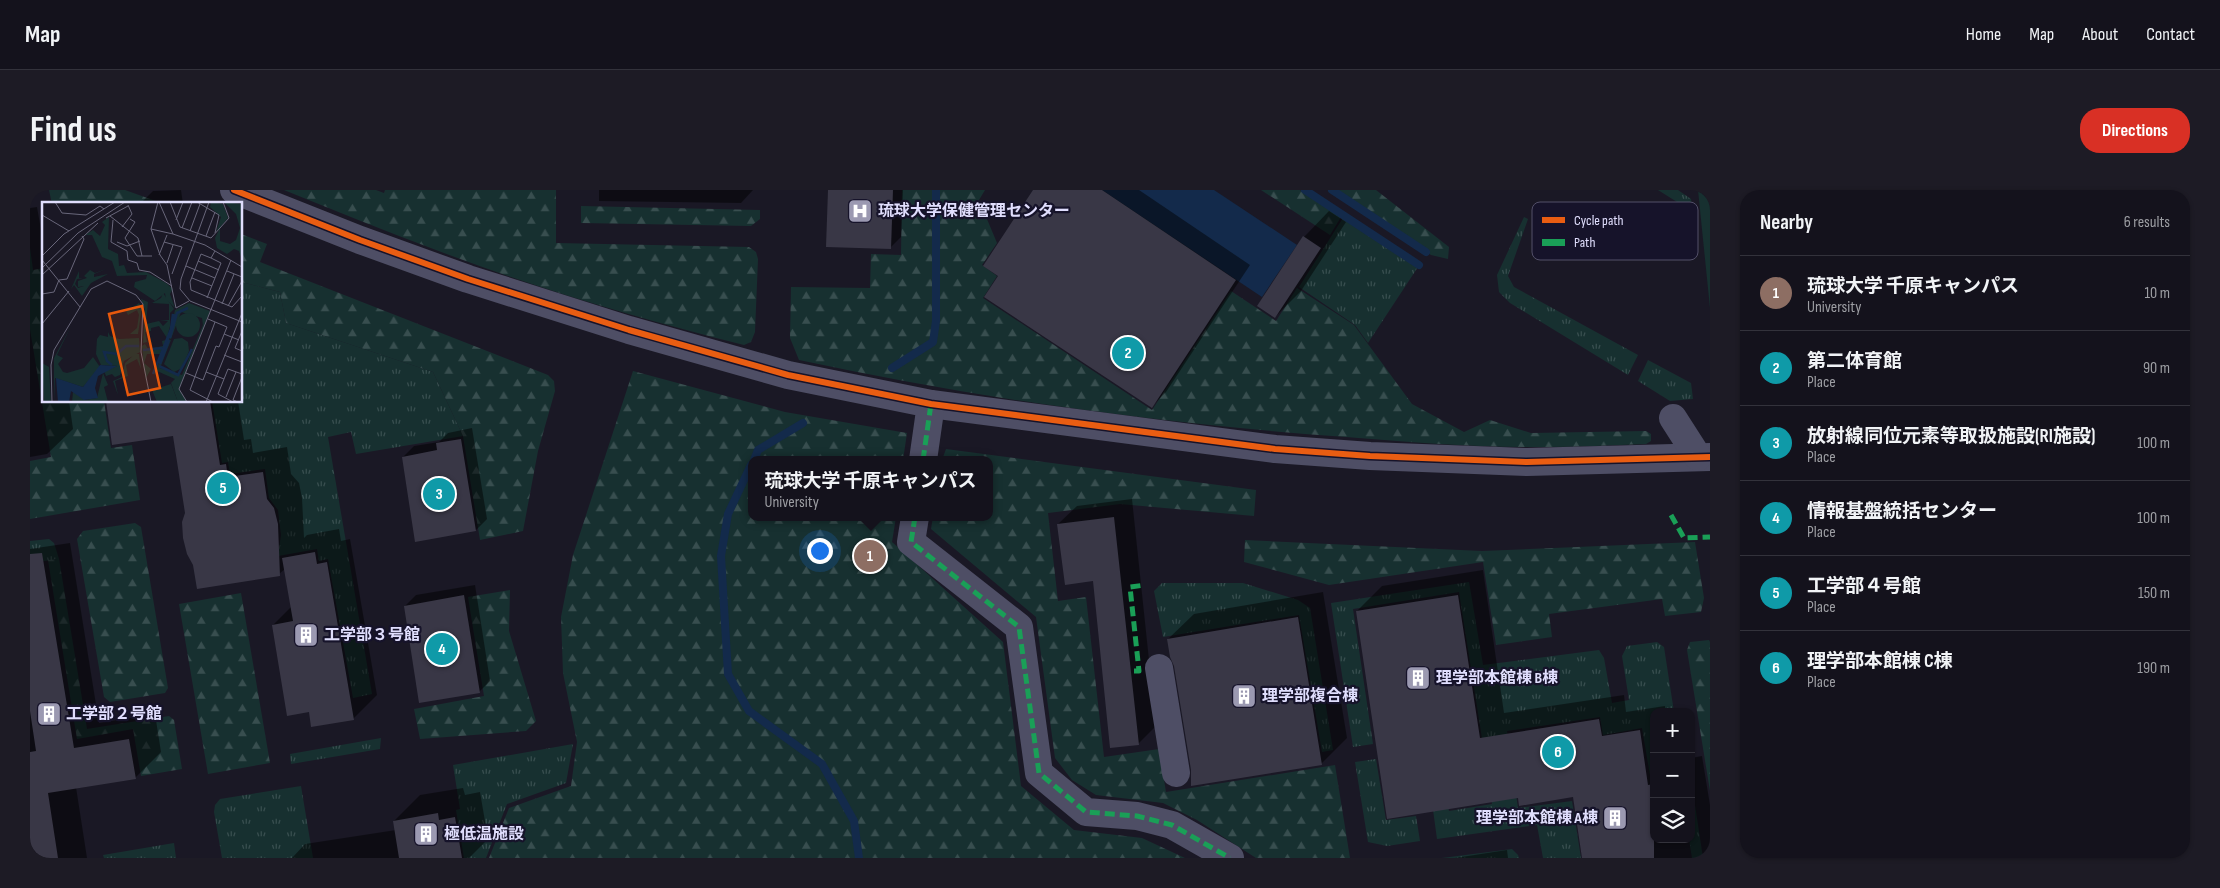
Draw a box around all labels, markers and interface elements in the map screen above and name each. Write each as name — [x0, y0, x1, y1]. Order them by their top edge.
text: Map — [25, 20, 60, 49]
text: Home — [1966, 24, 2001, 45]
text: Map — [2029, 24, 2054, 45]
text: About — [2082, 24, 2118, 45]
text: Contact — [2146, 24, 2195, 45]
button: Directions — [2080, 108, 2190, 153]
text: Find us — [30, 109, 117, 152]
hospital icon: 琉球大学保健管理センター — [847, 198, 873, 224]
inset map — [42, 202, 242, 402]
place label: 琉球大学保健管理センター — [878, 202, 1070, 221]
legend — [1532, 202, 1698, 260]
text: Nearby — [1760, 210, 1813, 235]
text: Cycle path — [1574, 212, 1624, 229]
text: 6 results — [2124, 213, 2170, 232]
text: Path — [1574, 234, 1595, 251]
text: 琉球大学 千原キャンパス — [1807, 275, 2019, 298]
text: 1 — [1773, 284, 1779, 303]
text: 10 m — [2144, 284, 2170, 303]
text: University — [1807, 298, 1861, 317]
pin: 2 — [1112, 334, 1144, 372]
text: 第二体育館 — [1807, 350, 1902, 373]
text: 2 — [1772, 359, 1780, 378]
text: 90 m — [2143, 359, 2170, 378]
text: Place — [1807, 373, 1836, 392]
text: 放射線同位元素等取扱施設(RI施設) — [1807, 425, 2095, 448]
text: 3 — [1772, 434, 1780, 453]
text: 100 m — [2137, 434, 2170, 453]
text: Place — [1807, 448, 1836, 467]
popup — [748, 456, 993, 521]
pin: 5 — [207, 469, 239, 507]
text: 琉球大学 千原キャンパス — [765, 470, 976, 493]
pin: 3 — [423, 475, 455, 513]
text: University — [765, 493, 819, 512]
text: 情報基盤統括センター — [1807, 500, 1997, 523]
text: 4 — [1772, 509, 1780, 528]
text: 100 m — [2137, 509, 2170, 528]
text: Place — [1807, 523, 1836, 542]
pin: 1 — [854, 537, 886, 575]
your location — [807, 538, 833, 564]
text: 工学部４号館 — [1807, 575, 1921, 598]
text: 5 — [1772, 584, 1780, 603]
text: 150 m — [2138, 584, 2170, 603]
text: Place — [1807, 598, 1836, 617]
building icon: 工学部３号館 — [293, 622, 319, 648]
place label: 工学部３号館 — [324, 626, 420, 645]
pin: 4 — [426, 630, 458, 668]
text: 理学部本館棟 C棟 — [1807, 650, 1953, 673]
text: 6 — [1772, 659, 1780, 678]
text: 190 m — [2137, 659, 2170, 678]
building icon: 理学部本館棟 B棟 — [1405, 665, 1431, 691]
place label: 理学部本館棟 B棟 — [1436, 668, 1558, 688]
text: Place — [1807, 673, 1836, 692]
building icon: 理学部複合棟 — [1231, 683, 1257, 709]
place label: 理学部複合棟 — [1262, 686, 1358, 706]
building icon: 工学部２号館 — [36, 701, 62, 727]
place label: 工学部２号館 — [66, 705, 162, 724]
map controls — [1650, 708, 1695, 843]
button: + — [1650, 708, 1695, 753]
pin: 6 — [1542, 733, 1574, 771]
button: − — [1650, 753, 1695, 798]
button: layers — [1650, 798, 1695, 843]
building icon: 理学部本館棟 A棟 — [1602, 805, 1628, 831]
place label: 理学部本館棟 A棟 — [1476, 808, 1598, 828]
building icon: 極低温施設 — [413, 821, 439, 847]
place label: 極低温施設 — [444, 825, 524, 844]

